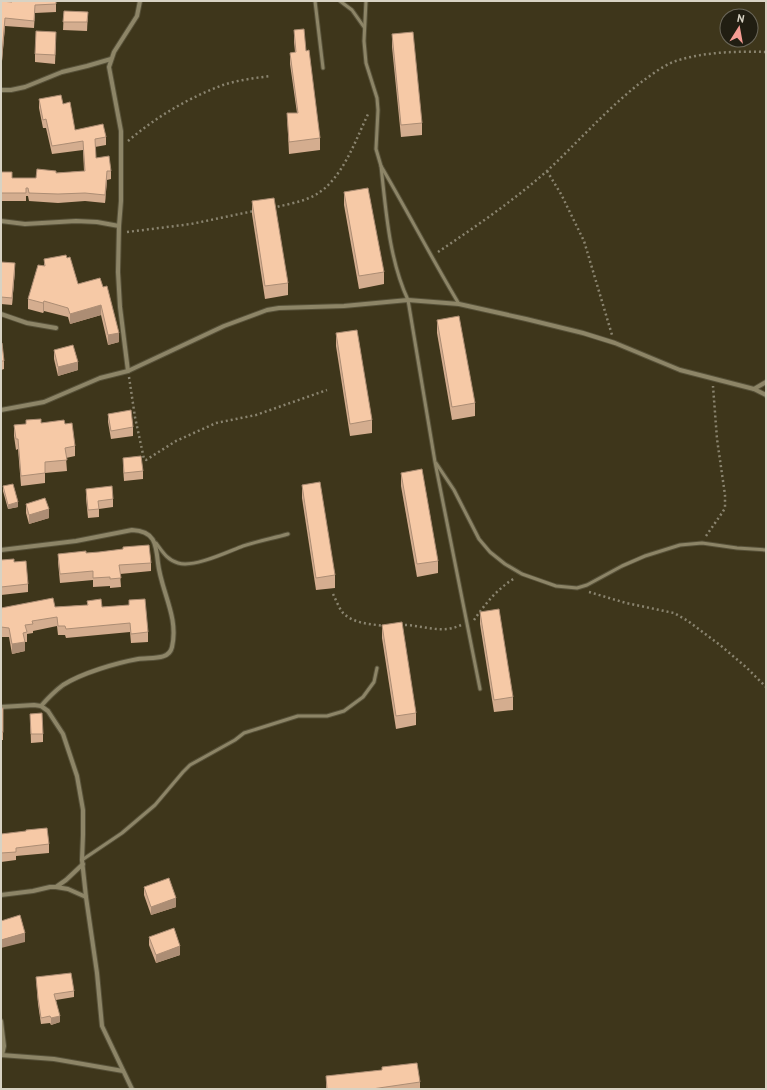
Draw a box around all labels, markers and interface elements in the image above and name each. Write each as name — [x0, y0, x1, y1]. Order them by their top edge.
north arrow — [719, 8, 759, 48]
text: N — [736, 11, 746, 26]

